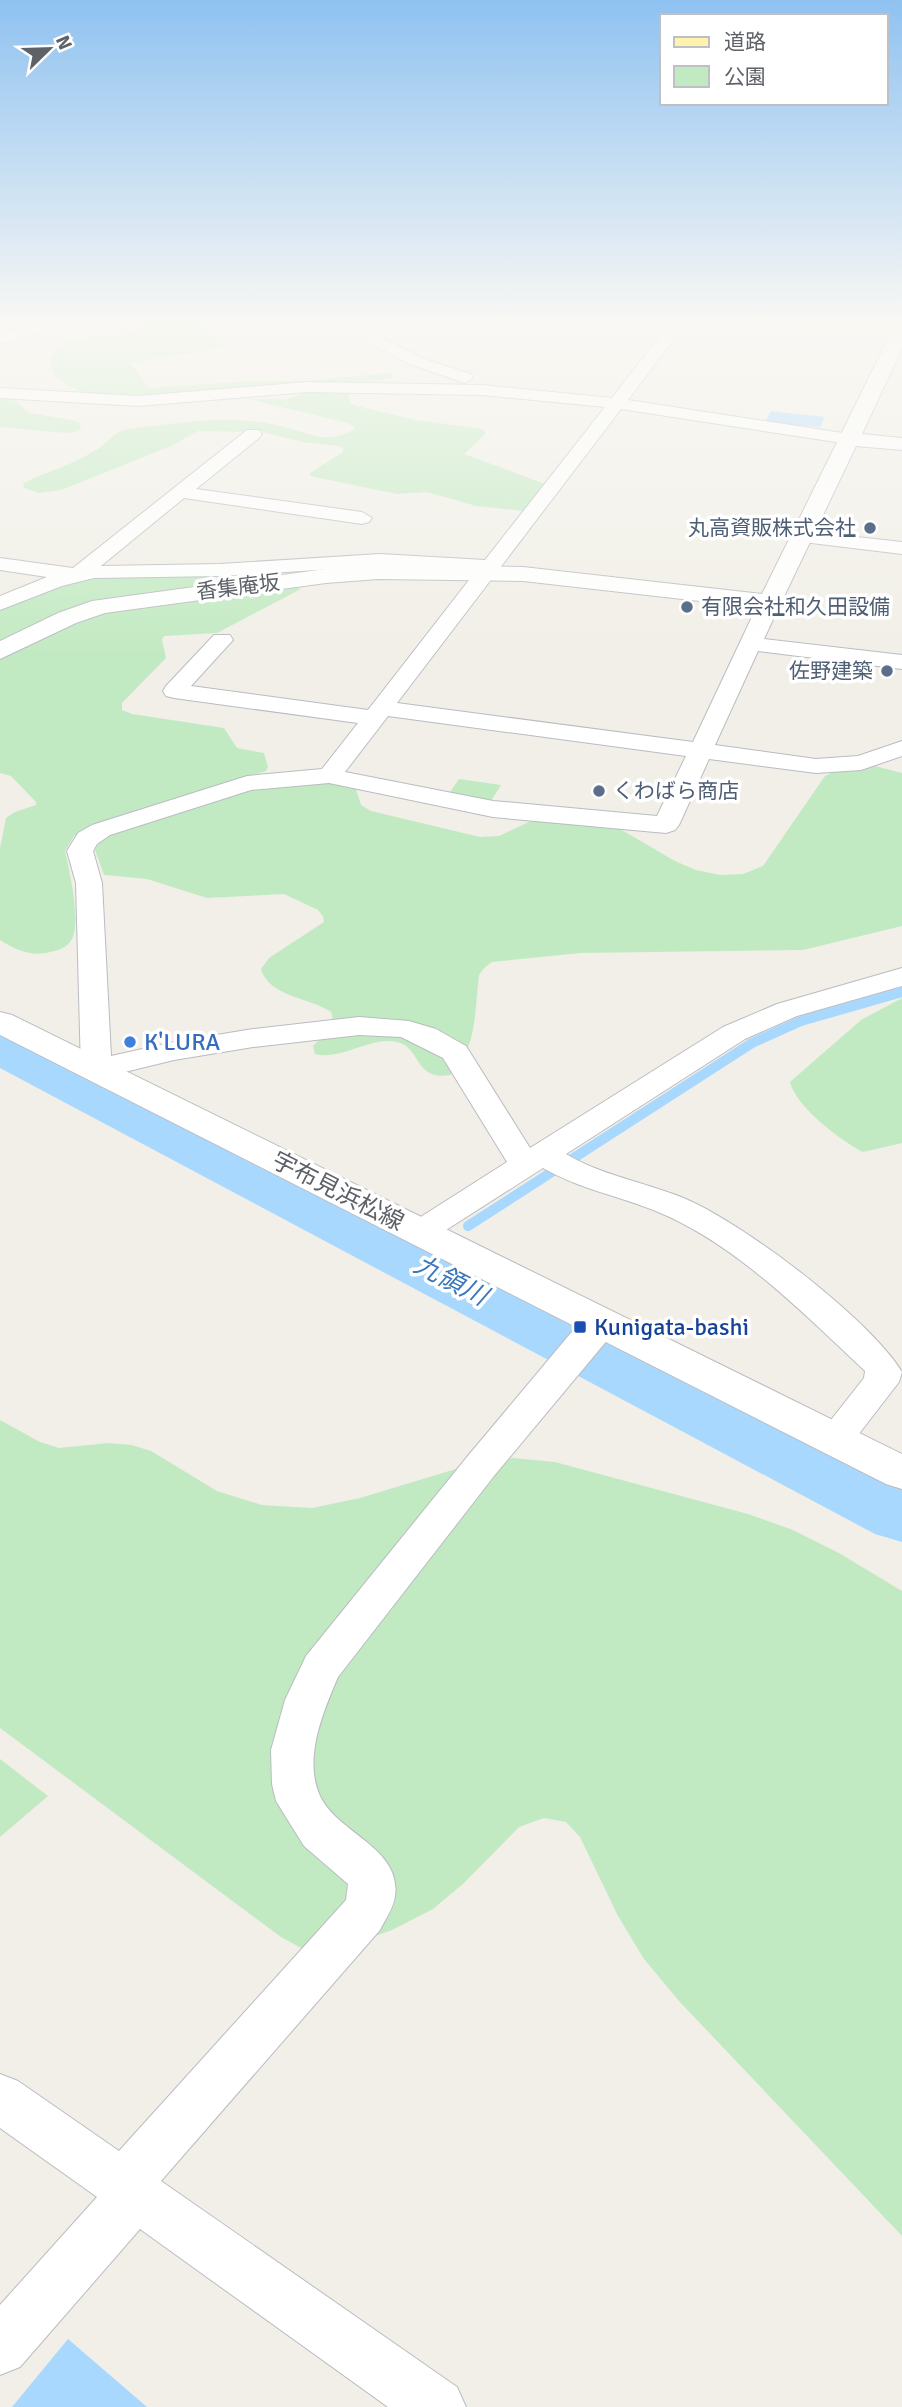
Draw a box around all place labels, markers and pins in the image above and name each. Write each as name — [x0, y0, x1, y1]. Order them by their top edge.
place label: 丸高資販株式会社 — [688, 515, 856, 541]
marker: 丸高資販株式会社 — [862, 520, 878, 536]
place label: 有限会社和久田設備 — [701, 594, 890, 620]
marker: 有限会社和久田設備 — [679, 599, 695, 615]
place label: 佐野建築 — [789, 658, 873, 684]
marker: 佐野建築 — [879, 663, 895, 679]
place label: くわばら商店 — [613, 778, 739, 804]
marker: くわばら商店 — [591, 783, 607, 799]
place label: K'LURA — [144, 1027, 221, 1057]
marker: K'LURA — [122, 1034, 138, 1050]
place label: Kunigata-bashi — [594, 1312, 749, 1342]
marker: Kunigata-bashi — [572, 1319, 588, 1335]

